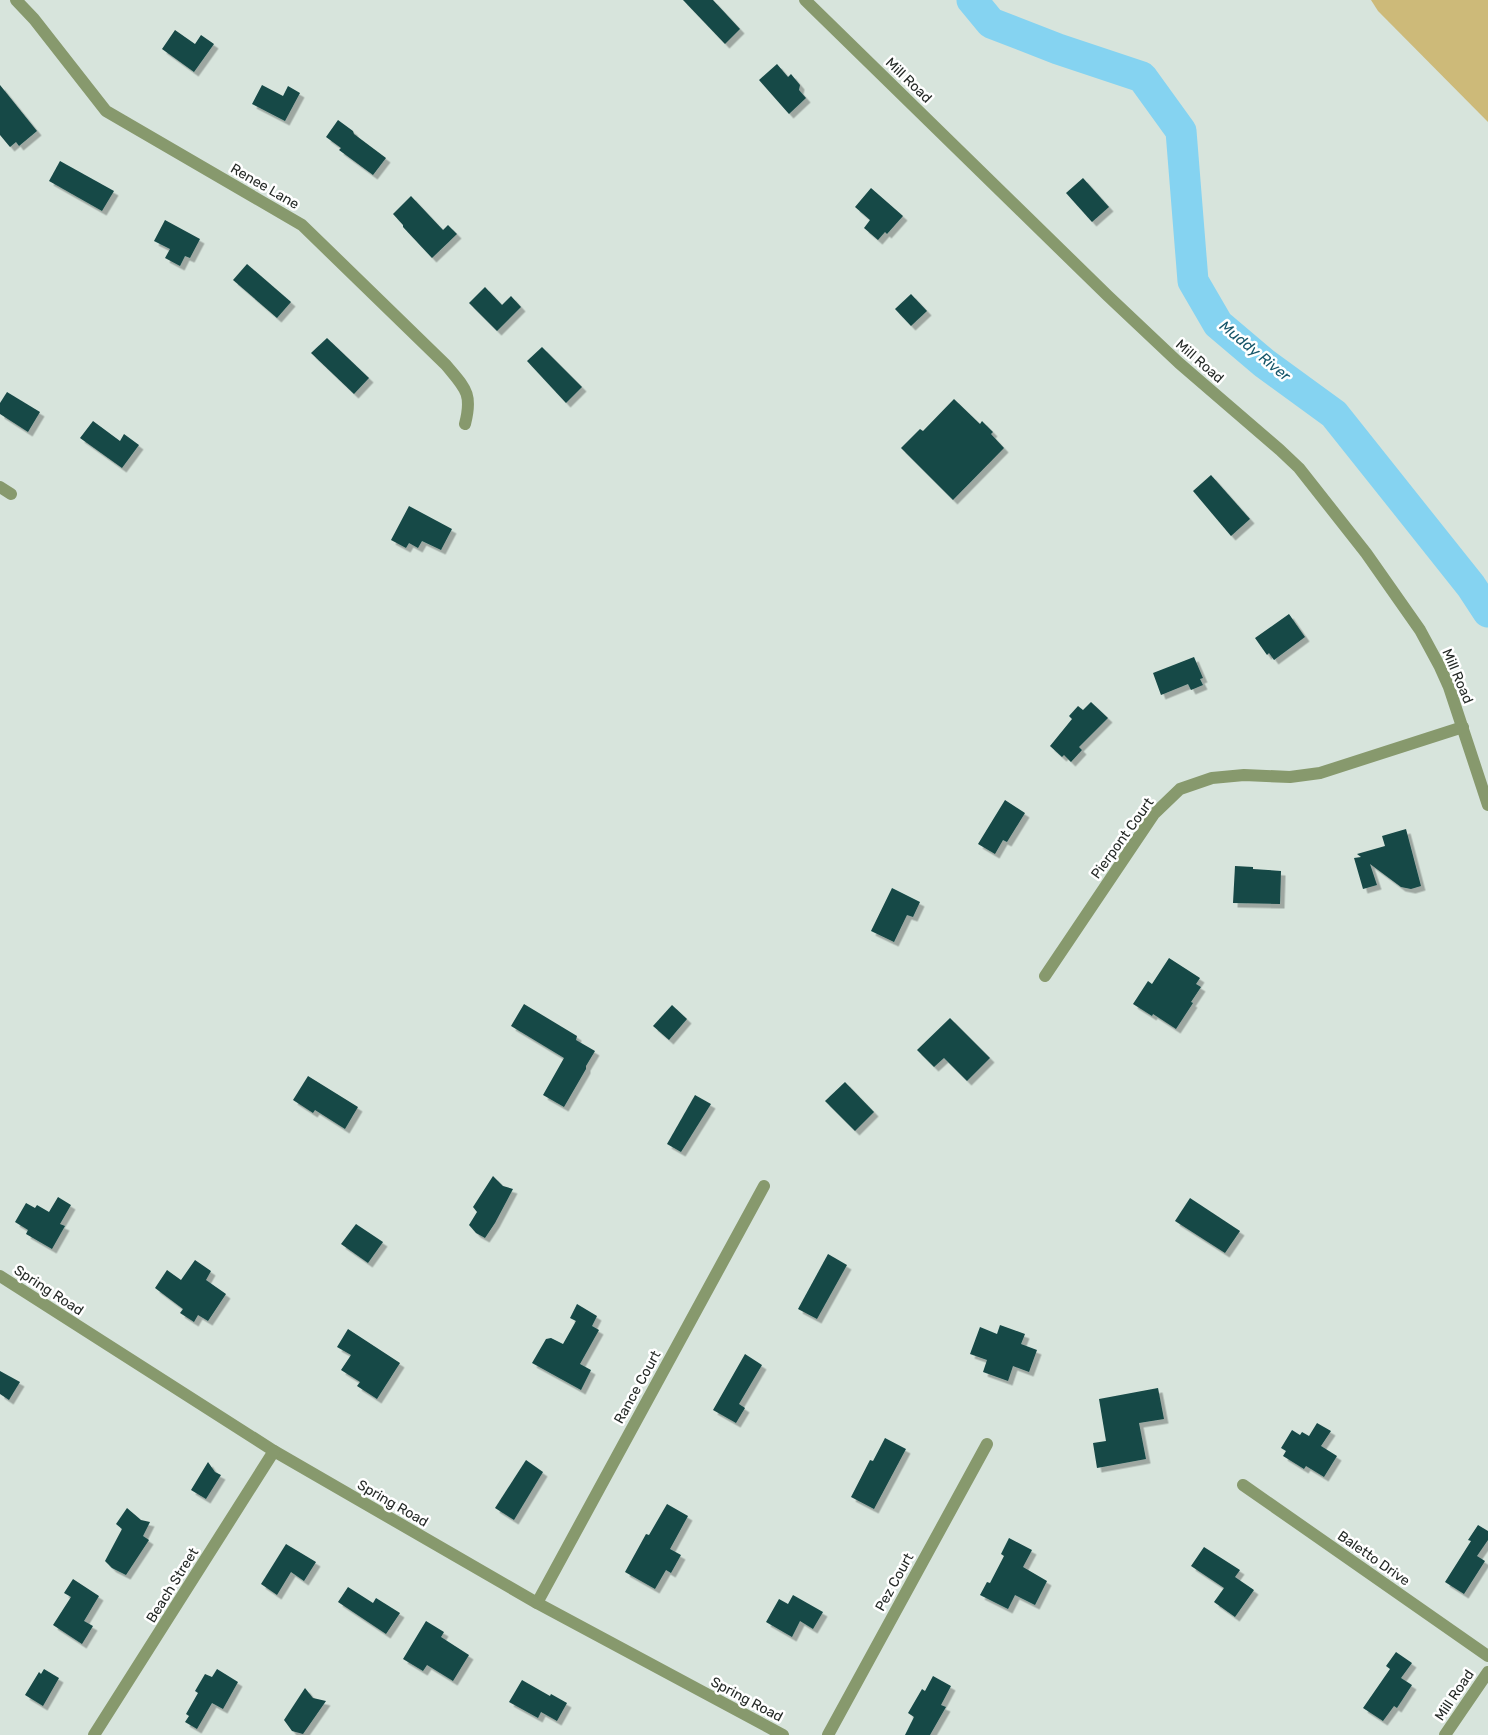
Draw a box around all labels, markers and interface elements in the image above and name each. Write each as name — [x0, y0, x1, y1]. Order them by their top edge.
street label: Mill Road — [882, 54, 935, 107]
street label: Renee Lane — [227, 160, 302, 213]
water label: Muddy River — [1216, 317, 1295, 386]
street label: Mill Road — [1172, 336, 1227, 387]
street label: Mill Road — [1438, 646, 1477, 706]
street label: Pierpont Court — [1087, 794, 1158, 882]
street label: Spring Road — [11, 1262, 87, 1319]
street label: Rance Court — [610, 1347, 665, 1427]
street label: Spring Road — [354, 1476, 431, 1531]
street label: Baletto Drive — [1334, 1527, 1413, 1590]
street label: Beach Street — [143, 1544, 202, 1626]
street label: Pez Court — [872, 1550, 918, 1614]
street label: Mill Road — [1431, 1667, 1478, 1724]
street label: Spring Road — [708, 1673, 786, 1726]

